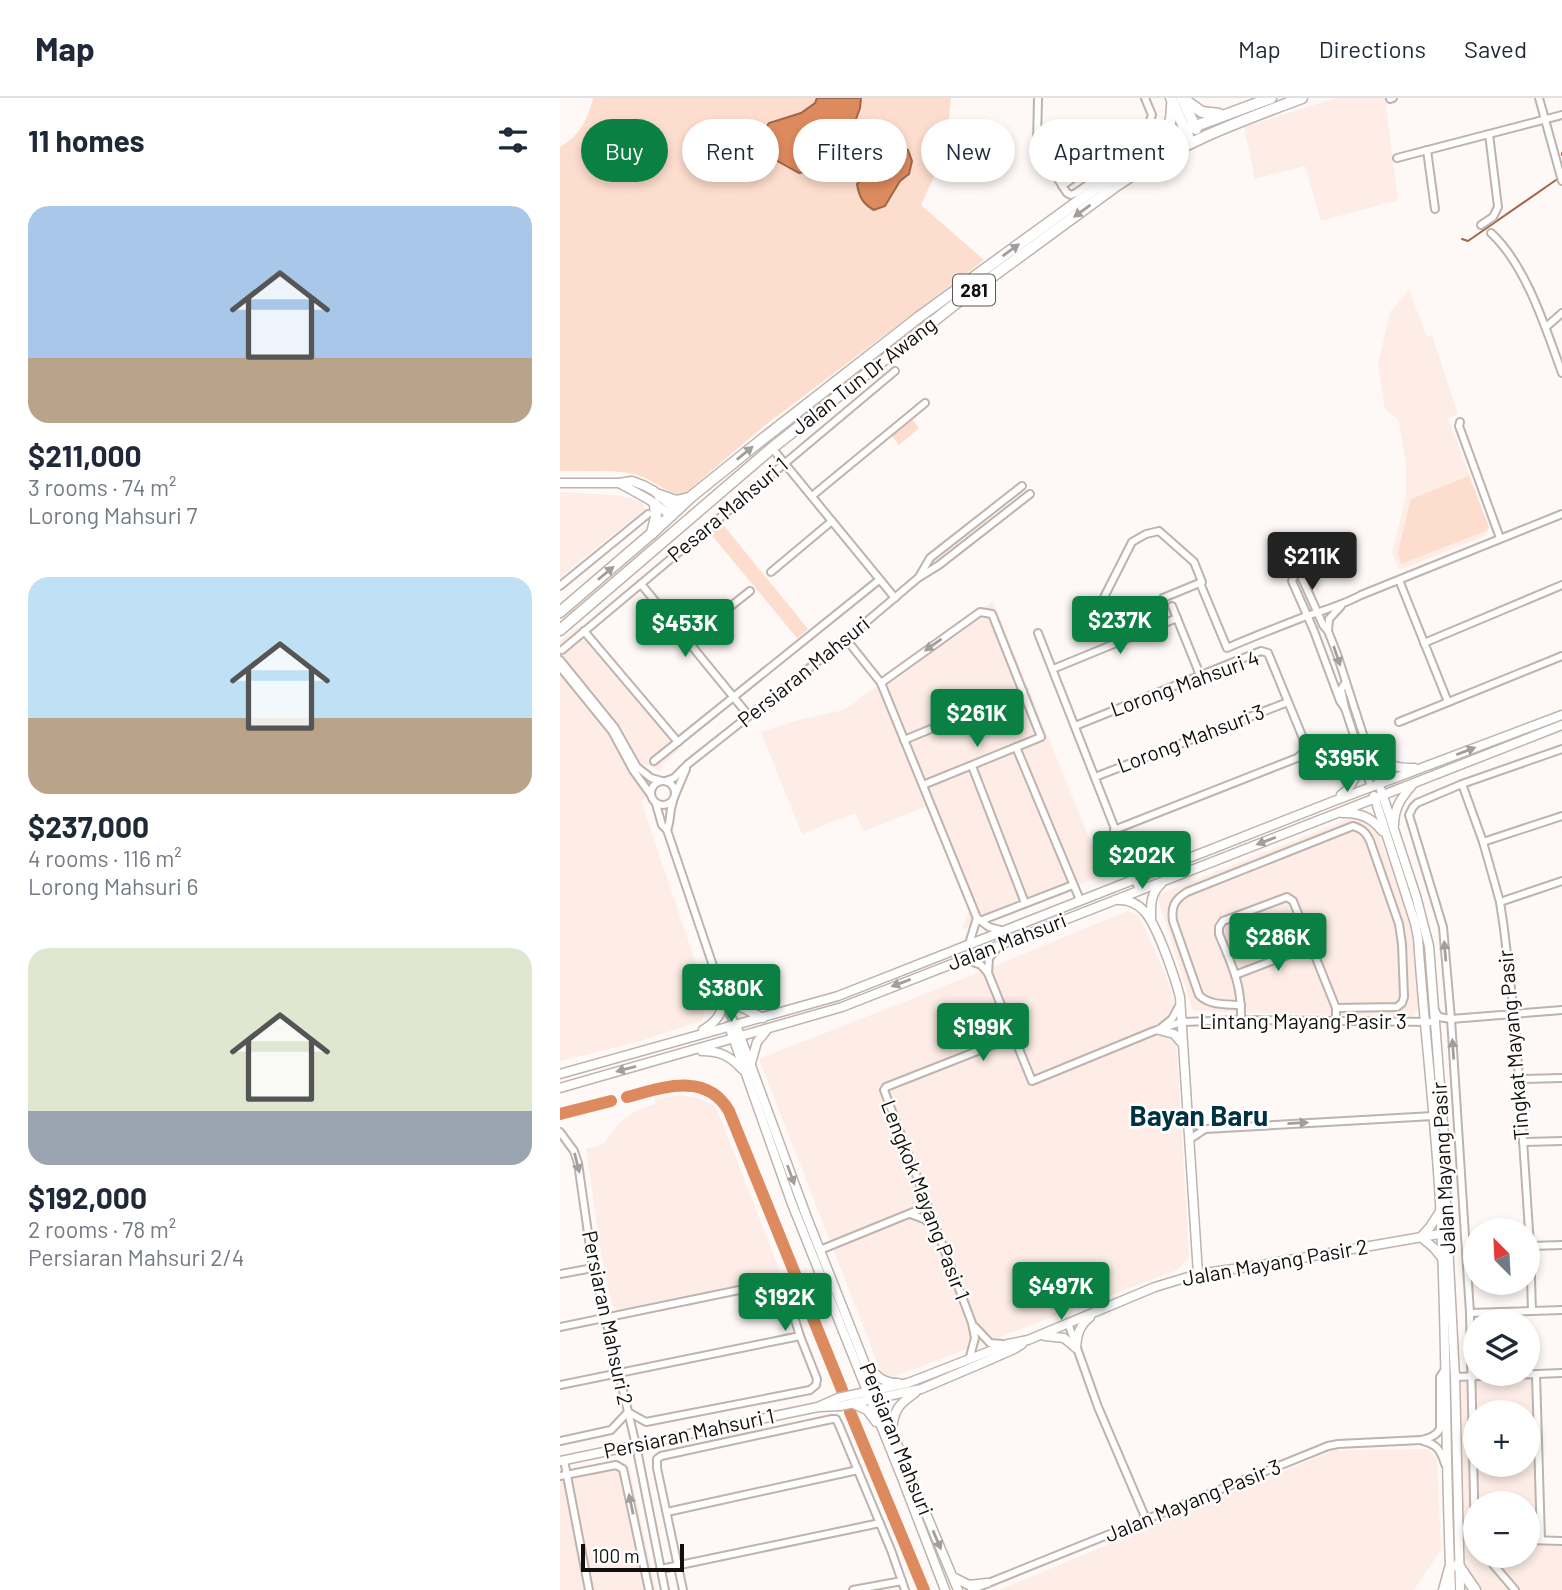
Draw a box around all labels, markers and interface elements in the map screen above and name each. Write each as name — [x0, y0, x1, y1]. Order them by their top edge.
text: Map — [35, 28, 95, 68]
text: Map — [1238, 34, 1281, 63]
text: Directions — [1319, 34, 1426, 63]
text: Saved — [1464, 34, 1527, 63]
chip: Buy — [581, 119, 668, 182]
chip: Rent — [682, 119, 779, 182]
chip: Filters — [793, 119, 907, 182]
chip: New — [921, 119, 1015, 182]
chip: Apartment — [1029, 119, 1189, 182]
icon: filters — [494, 121, 532, 159]
text: 11 homes — [28, 122, 145, 158]
one-way arrow — [1073, 204, 1091, 218]
one-way arrow — [1002, 243, 1020, 257]
icon: home — [217, 252, 343, 378]
road number: 281 — [953, 274, 995, 306]
street label: Jalan Tun Dr Awang — [786, 311, 940, 439]
text: $211,000 — [28, 437, 142, 473]
one-way arrow — [737, 446, 754, 461]
street label: Pesara Mahsuri 1 — [662, 451, 792, 566]
text: 3 rooms · 74 m² — [28, 473, 177, 501]
text: Lorong Mahsuri 7 — [28, 501, 197, 529]
pin: $211K — [1263, 532, 1361, 592]
text: $211K — [1284, 541, 1340, 569]
one-way arrow — [597, 566, 614, 581]
pin: $237K — [1071, 596, 1169, 656]
pin: $453K — [636, 600, 734, 659]
text: $237K — [1088, 605, 1152, 633]
text: $453K — [652, 608, 718, 636]
street label: Persiaran Mahsuri — [732, 610, 874, 732]
icon: home — [217, 623, 343, 749]
one-way arrow — [924, 638, 942, 652]
street label: Lorong Mahsuri 4 — [1107, 644, 1262, 721]
one-way arrow — [1332, 646, 1343, 667]
pin: $261K — [928, 690, 1026, 749]
text: $261K — [947, 698, 1007, 726]
street label: Lorong Mahsuri 3 — [1113, 698, 1268, 777]
pin: $395K — [1298, 734, 1396, 794]
text: $395K — [1315, 743, 1379, 771]
one-way arrow — [1455, 746, 1476, 757]
text: $237,000 — [28, 808, 149, 844]
pin: $202K — [1093, 832, 1191, 891]
one-way arrow — [1255, 835, 1276, 846]
text: $202K — [1109, 840, 1175, 868]
text: 4 rooms · 116 m² — [28, 844, 182, 872]
text: Lorong Mahsuri 6 — [28, 872, 198, 900]
street label: Jalan Mahsuri — [943, 906, 1069, 975]
pin: $286K — [1229, 914, 1327, 973]
text: $286K — [1245, 922, 1311, 950]
one-way arrow — [1439, 940, 1450, 962]
street label: Tingkat Mayang Pasir — [1492, 948, 1533, 1141]
pin: $380K — [682, 964, 780, 1024]
text: $380K — [698, 973, 764, 1001]
one-way arrow — [891, 978, 912, 989]
icon: home — [217, 994, 343, 1120]
pin: $199K — [934, 1004, 1032, 1063]
street label: Lintang Mayang Pasir 3 — [1199, 1008, 1407, 1033]
text: $199K — [953, 1012, 1013, 1040]
one-way arrow — [1447, 1038, 1458, 1060]
one-way arrow — [614, 1064, 636, 1075]
street label: Jalan Mayang Pasir — [1425, 1081, 1460, 1255]
street label: Lengkok Mayang Pasir 1 — [877, 1096, 976, 1303]
district label: Bayan Baru — [1130, 1098, 1268, 1132]
one-way arrow — [1287, 1117, 1309, 1128]
one-way arrow — [572, 1153, 583, 1175]
one-way arrow — [786, 1165, 797, 1186]
text: $192,000 — [28, 1179, 147, 1215]
text: 2 rooms · 78 m² — [28, 1215, 176, 1243]
north arrow — [1463, 1218, 1540, 1295]
map controls — [1463, 1218, 1540, 1568]
street label: Persiaran Mahsuri 2 — [578, 1228, 639, 1407]
street label: Jalan Mayang Pasir 2 — [1180, 1233, 1370, 1290]
text: Persiaran Mahsuri 2/4 — [28, 1243, 245, 1271]
pin: $497K — [1012, 1262, 1110, 1322]
text: $497K — [1028, 1271, 1094, 1299]
pin: $192K — [736, 1274, 834, 1333]
text: $192K — [755, 1282, 815, 1310]
button: layers — [1463, 1309, 1540, 1386]
street label: Persiaran Mahsuri — [855, 1359, 939, 1518]
button: + — [1463, 1400, 1540, 1477]
street label: Persiaran Mahsuri 1 — [601, 1402, 776, 1463]
street label: Jalan Mayang Pasir 3 — [1101, 1453, 1284, 1546]
button: − — [1463, 1491, 1540, 1568]
one-way arrow — [626, 1493, 637, 1515]
one-way arrow — [932, 1530, 943, 1551]
scale bar — [581, 1541, 684, 1573]
text: 100 m — [592, 1544, 640, 1567]

